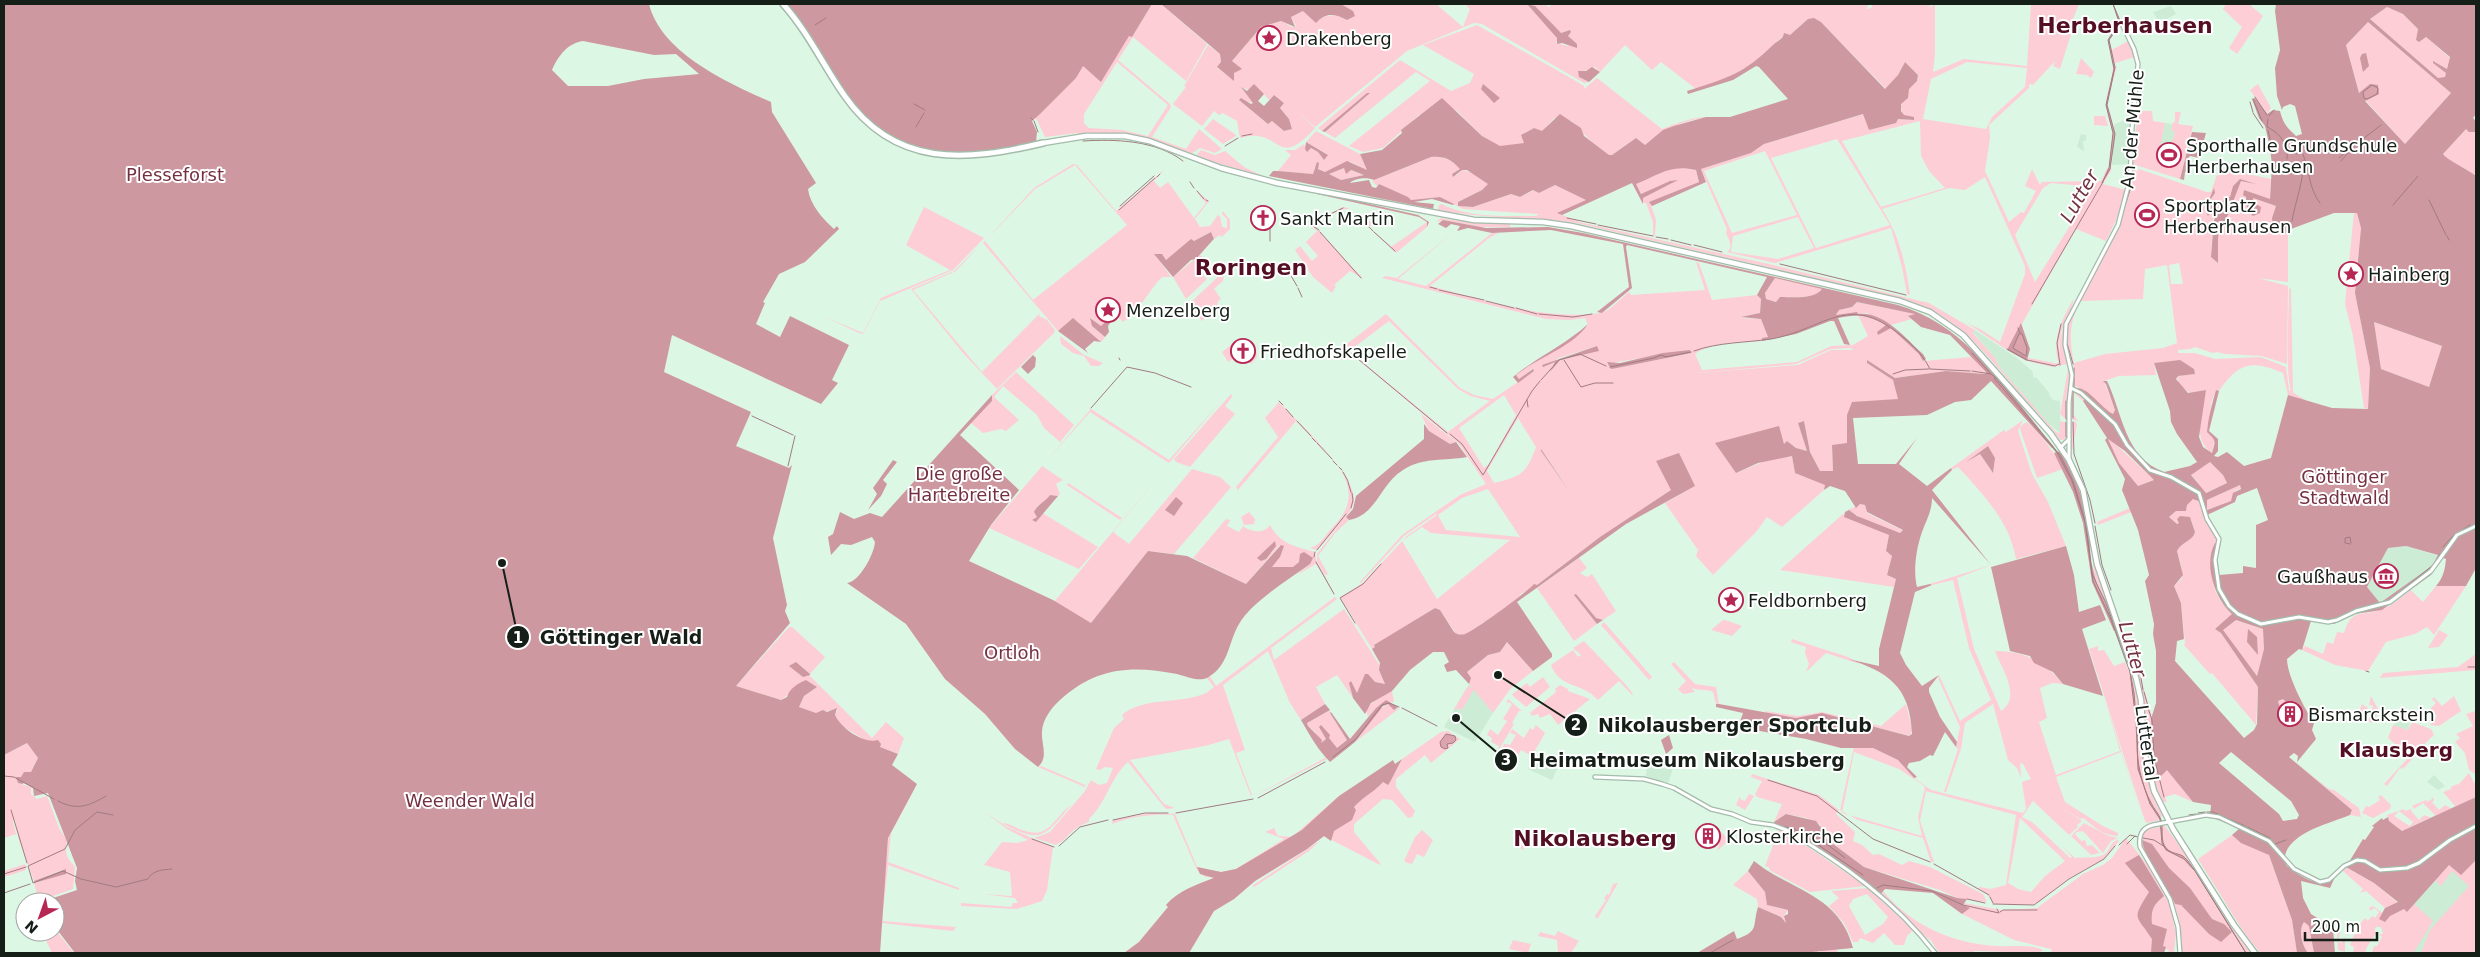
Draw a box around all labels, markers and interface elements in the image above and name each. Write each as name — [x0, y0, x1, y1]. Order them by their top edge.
district label: Herberhausen — [2037, 13, 2213, 38]
place icon: Drakenberg — [1256, 25, 1282, 51]
place label: Drakenberg — [1286, 28, 1392, 49]
street label: An der Mühle — [2116, 69, 2148, 189]
place label: Sporthalle Grundschule Herberhausen — [2186, 135, 2397, 177]
sports icon: Sporthalle Grundschule Herberhausen — [2156, 142, 2182, 168]
park label: Plesseforst — [126, 164, 224, 185]
water label: Lutter — [2055, 165, 2103, 226]
place label: Sportplatz Herberhausen — [2164, 195, 2291, 237]
sports icon: Sportplatz Herberhausen — [2134, 202, 2160, 228]
church icon: Sankt Martin — [1250, 205, 1276, 231]
place label: Sankt Martin — [1280, 208, 1395, 229]
district label: Roringen — [1195, 255, 1307, 280]
place icon: Hainberg — [2338, 261, 2364, 287]
place label: Hainberg — [2368, 264, 2450, 285]
place icon: Menzelberg — [1095, 297, 1121, 323]
place label: Menzelberg — [1126, 300, 1231, 321]
church icon: Friedhofskapelle — [1230, 338, 1256, 364]
place label: Friedhofskapelle — [1260, 341, 1407, 362]
park label: Die große Hartebreite — [908, 463, 1010, 505]
park label: Göttinger Stadtwald — [2299, 466, 2389, 508]
museum icon: Gaußhaus — [2373, 563, 2399, 589]
place label: Gaußhaus — [2277, 566, 2368, 587]
place icon: Feldbornberg — [1718, 587, 1744, 613]
place label: Feldbornberg — [1748, 590, 1867, 611]
water label: Lutter — [2115, 619, 2152, 681]
callout: Göttinger Wald — [505, 620, 713, 654]
text: Göttinger Wald — [540, 626, 702, 648]
text: 1 — [513, 629, 523, 647]
park label: Ortloh — [984, 642, 1040, 663]
building icon: Bismarckstein — [2277, 701, 2303, 727]
street label: Luttertal — [2131, 704, 2163, 782]
place label: Bismarckstein — [2308, 704, 2435, 725]
callout: Nikolausberger Sportclub — [1564, 708, 1882, 742]
text: Nikolausberger Sportclub — [1598, 714, 1872, 736]
text: 2 — [1571, 716, 1581, 734]
district label: Klausberg — [2339, 738, 2453, 762]
callout: Heimatmuseum Nikolausberg — [1494, 743, 1855, 777]
text: Heimatmuseum Nikolausberg — [1529, 749, 1845, 771]
text: 3 — [1501, 751, 1511, 769]
park label: Weender Wald — [405, 790, 535, 811]
building icon: Klosterkirche — [1695, 823, 1721, 849]
district label: Nikolausberg — [1513, 826, 1677, 851]
place label: Klosterkirche — [1726, 826, 1844, 847]
north arrow — [15, 892, 65, 942]
scale bar — [2305, 910, 2378, 942]
text: N — [22, 917, 41, 937]
text: 200 m — [2312, 918, 2360, 936]

